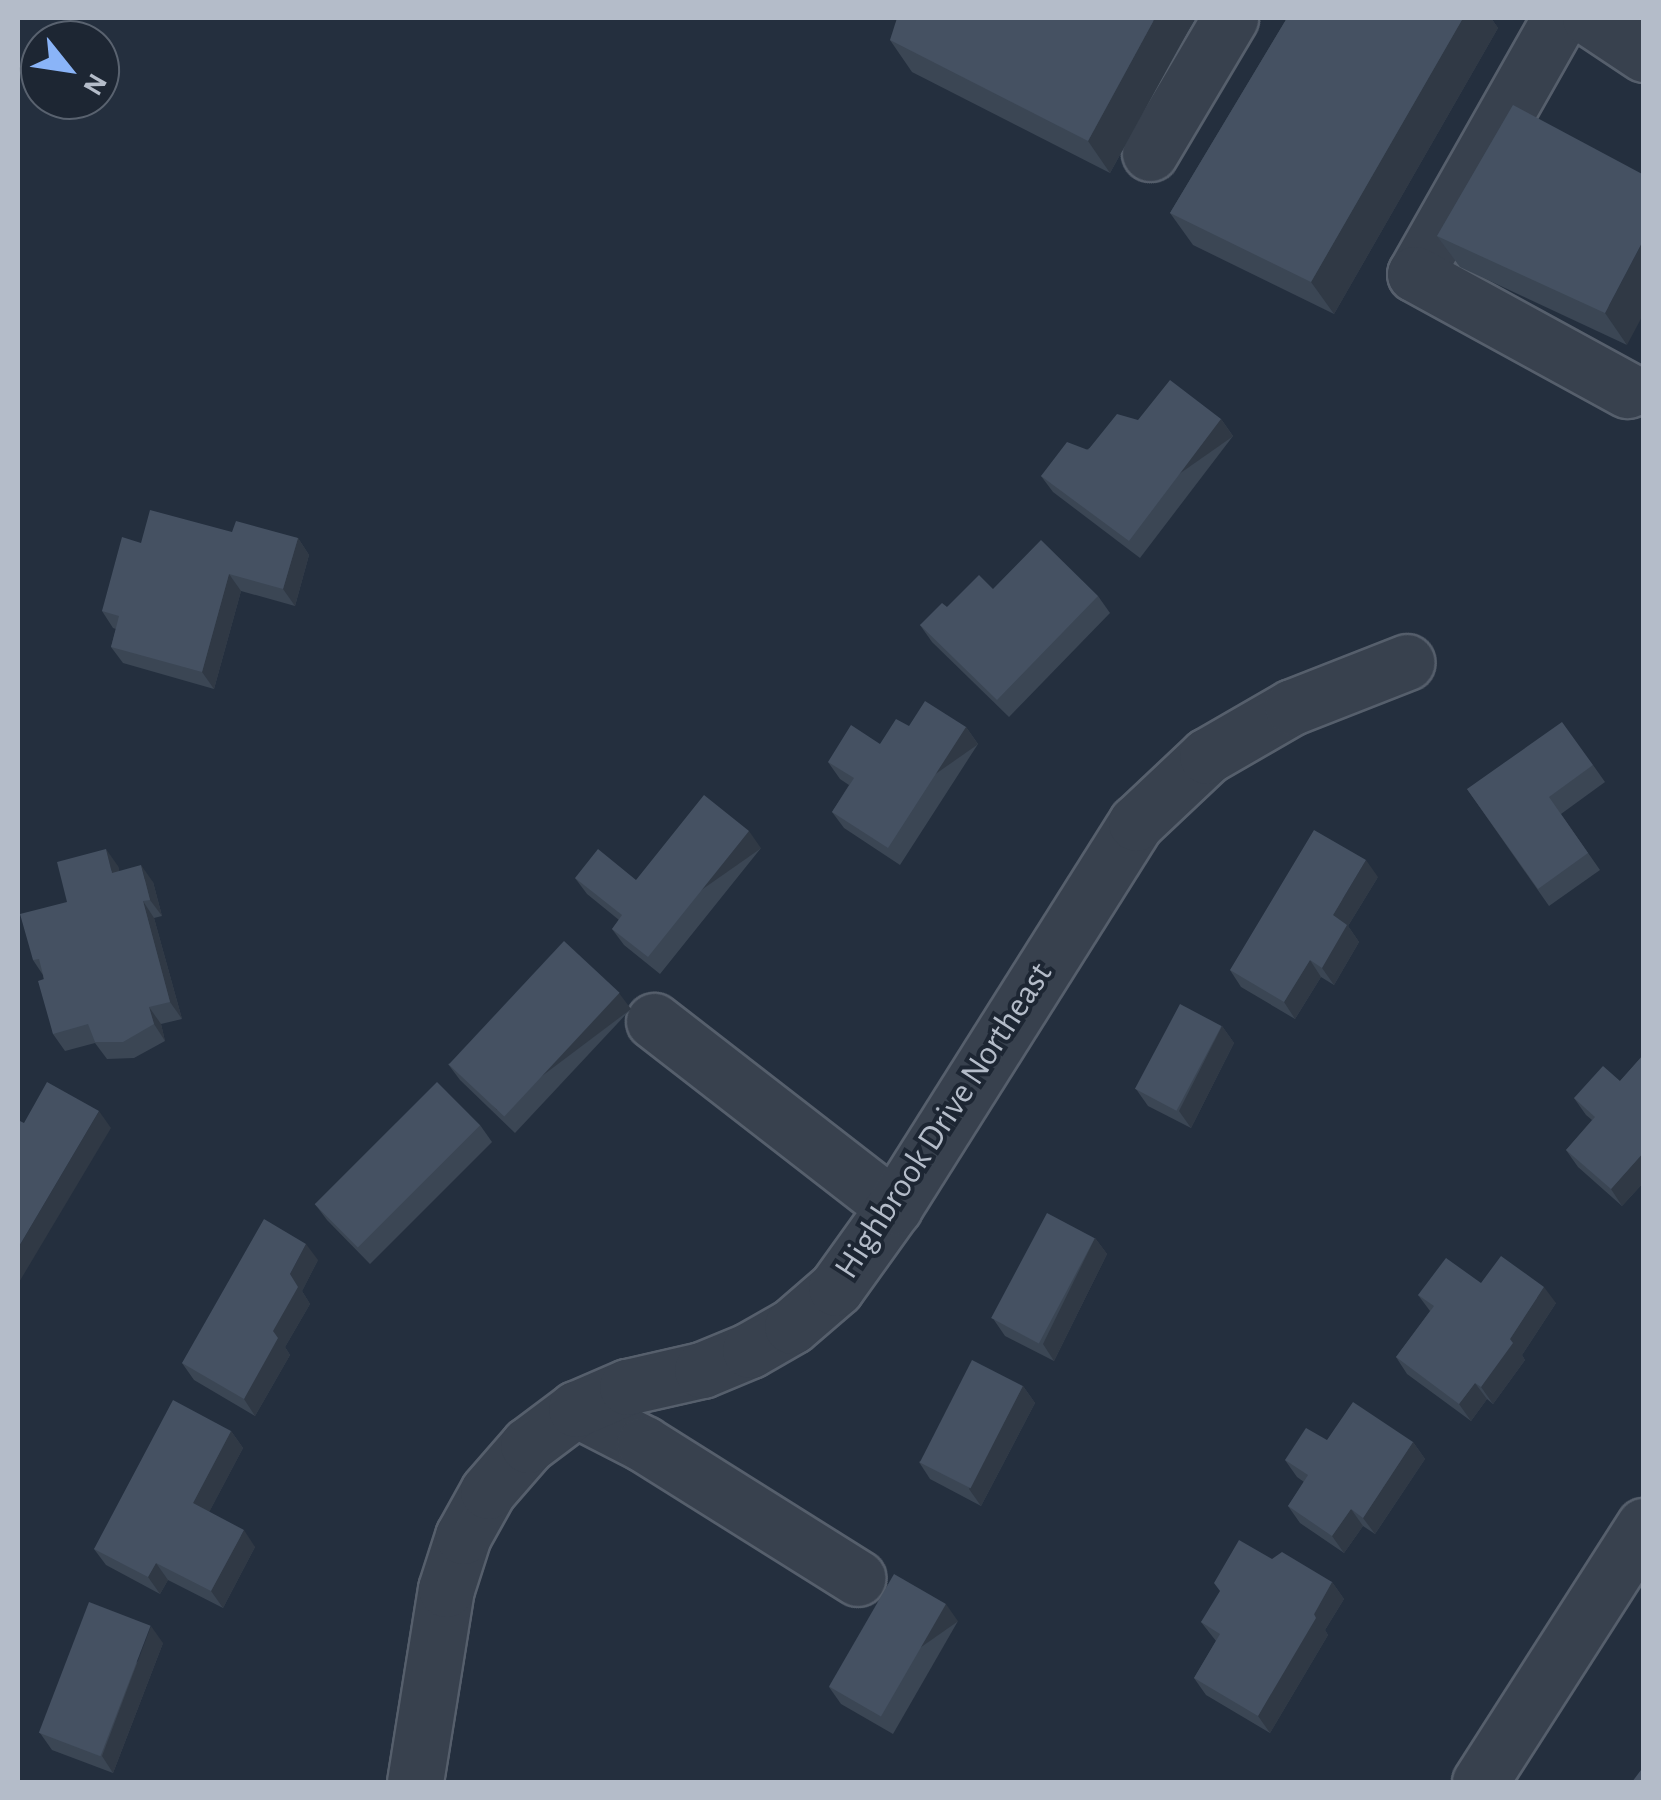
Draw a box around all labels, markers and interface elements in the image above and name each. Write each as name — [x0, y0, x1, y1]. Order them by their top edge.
north arrow — [20, 20, 120, 120]
text: N — [77, 69, 111, 99]
street label: Highbrook Drive Northeast — [826, 955, 1062, 1287]

